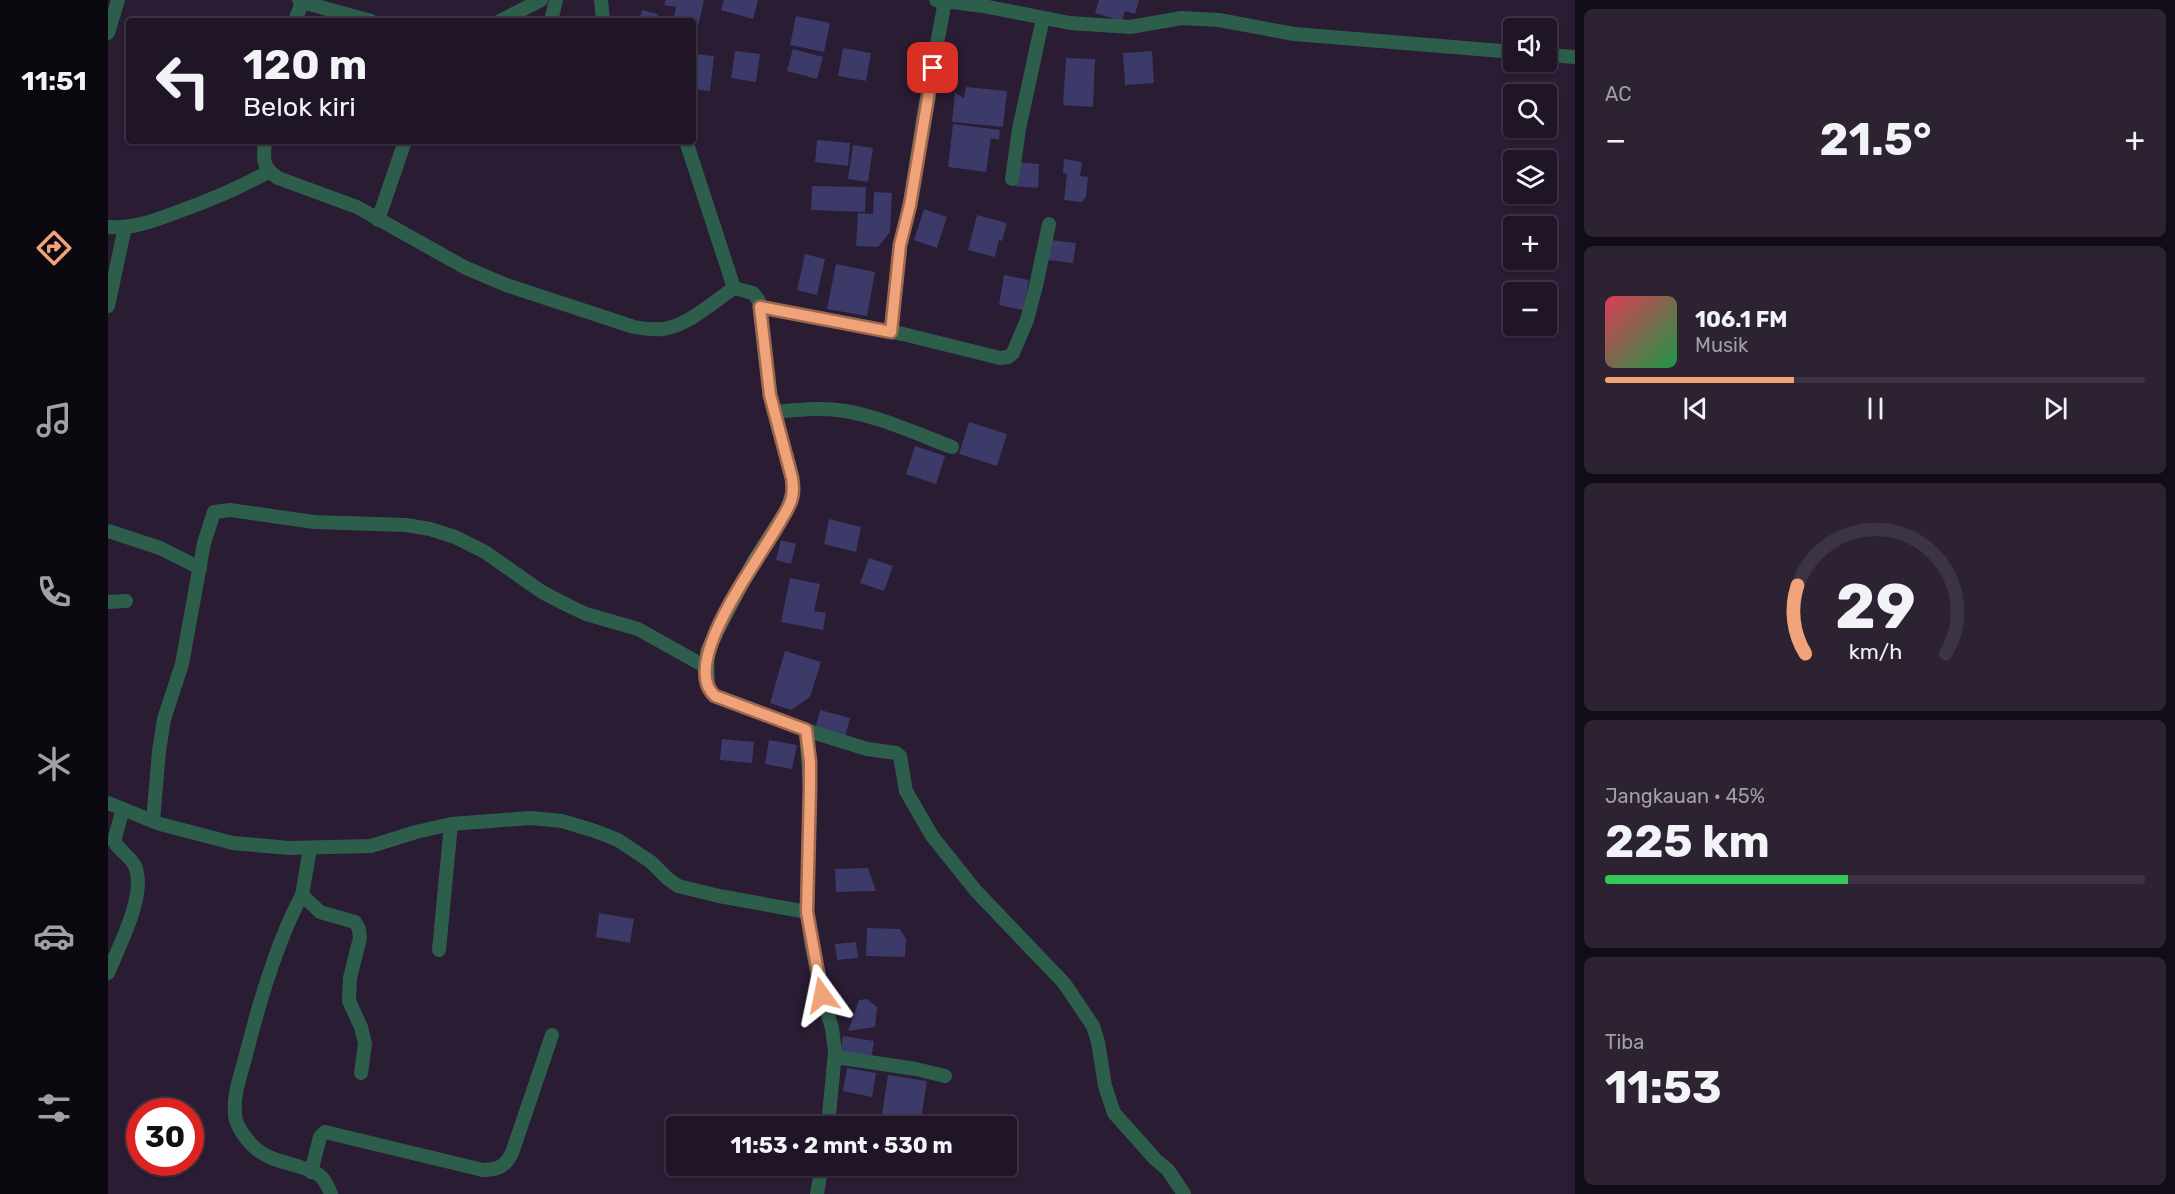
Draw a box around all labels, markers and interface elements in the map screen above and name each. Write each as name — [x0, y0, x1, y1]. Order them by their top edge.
map controls — [1503, 18, 1557, 336]
button: sound — [1503, 18, 1557, 72]
text: 120 m — [243, 40, 367, 90]
icon: left — [144, 42, 222, 120]
pin — [907, 42, 958, 93]
icon: arrive — [916, 51, 949, 84]
text: 11:51 — [21, 65, 87, 97]
text: AC — [1605, 82, 1631, 106]
button: search — [1503, 84, 1557, 138]
text: Belok kiri — [243, 91, 356, 123]
text: 21.5° — [1819, 113, 1931, 166]
text: − — [1605, 120, 1626, 159]
text: + — [2124, 120, 2145, 159]
button: layers — [1503, 150, 1557, 204]
button: + — [1503, 216, 1557, 270]
icon: directions — [33, 227, 75, 269]
button: − — [1503, 282, 1557, 336]
text: 106.1 FM — [1695, 306, 1787, 333]
text: Musik — [1695, 333, 1748, 357]
icon: previous — [1679, 392, 1712, 425]
icon: pause — [1859, 392, 1892, 425]
icon: next — [2039, 392, 2072, 425]
icon: music — [33, 399, 75, 441]
text: 29 — [1835, 570, 1915, 644]
icon: phone — [33, 571, 75, 613]
text: km/h — [1848, 639, 1902, 664]
icon: climate — [33, 743, 75, 785]
text: Jangkauan · 45% — [1605, 784, 1765, 808]
text: 225 km — [1605, 815, 1770, 868]
icon: car — [33, 915, 75, 957]
position arrow — [790, 963, 854, 1027]
text: Tiba — [1605, 1030, 1644, 1054]
text: 11:53 — [1605, 1061, 1722, 1114]
icon: filters — [33, 1087, 75, 1129]
speed limit sign: 30 — [126, 1098, 204, 1176]
text: 11:53 · 2 mnt · 530 m — [730, 1132, 953, 1159]

